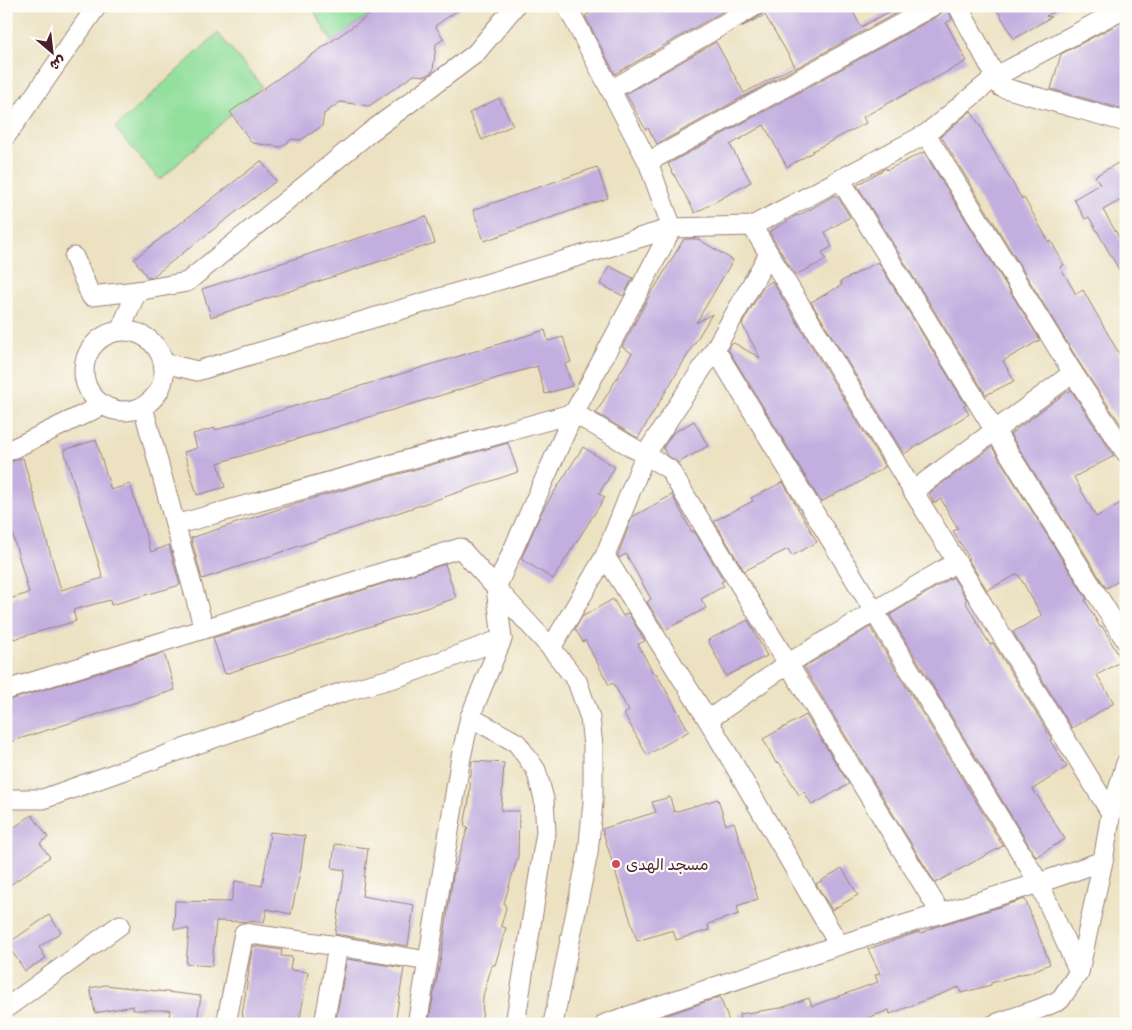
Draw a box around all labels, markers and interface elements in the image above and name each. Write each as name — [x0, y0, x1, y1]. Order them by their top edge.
north arrow — [28, 28, 78, 78]
text: ش — [47, 52, 70, 76]
place label: مسجد الهدى — [626, 853, 709, 875]
marker: مسجد الهدى — [610, 858, 622, 870]

